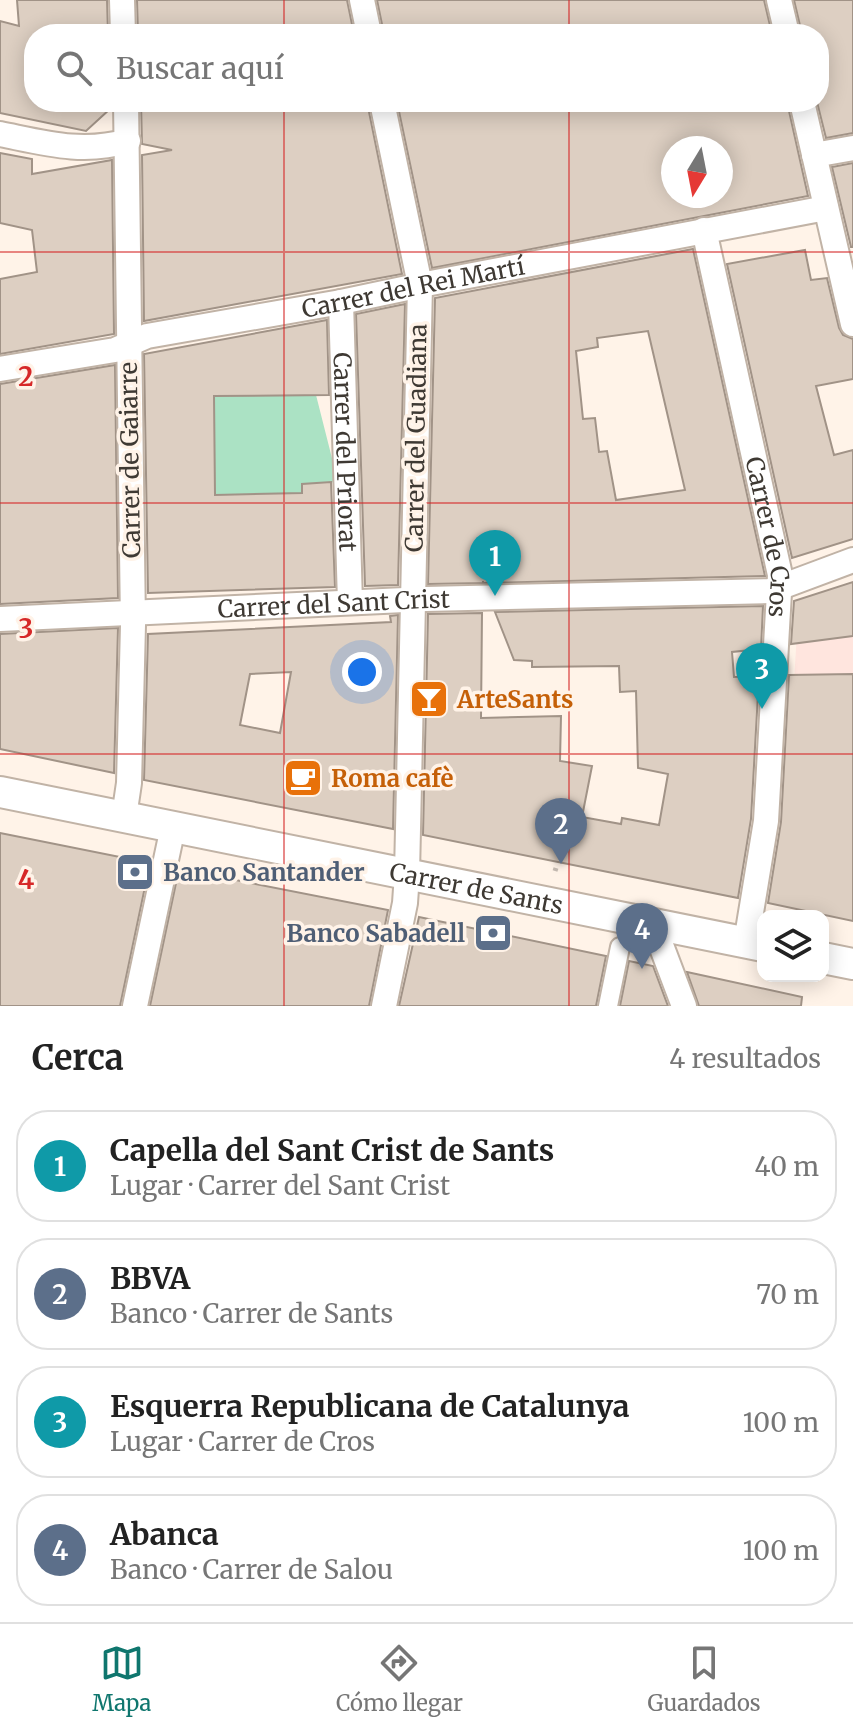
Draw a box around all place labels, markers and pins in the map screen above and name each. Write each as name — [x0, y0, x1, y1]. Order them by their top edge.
pin: 1 — [469, 530, 521, 596]
pin: 3 — [736, 643, 788, 709]
bar icon: ArteSants — [408, 678, 450, 720]
place label: ArteSants — [456, 684, 573, 715]
cafe icon: Roma cafè — [282, 757, 324, 799]
place label: Roma cafè — [331, 763, 454, 794]
pin: 2 — [535, 798, 587, 864]
bank icon: Banco Santander — [114, 851, 156, 893]
place label: Banco Santander — [163, 857, 365, 888]
pin: 4 — [616, 903, 668, 969]
bank icon: Banco Sabadell — [472, 912, 514, 954]
place label: Banco Sabadell — [286, 918, 465, 949]

